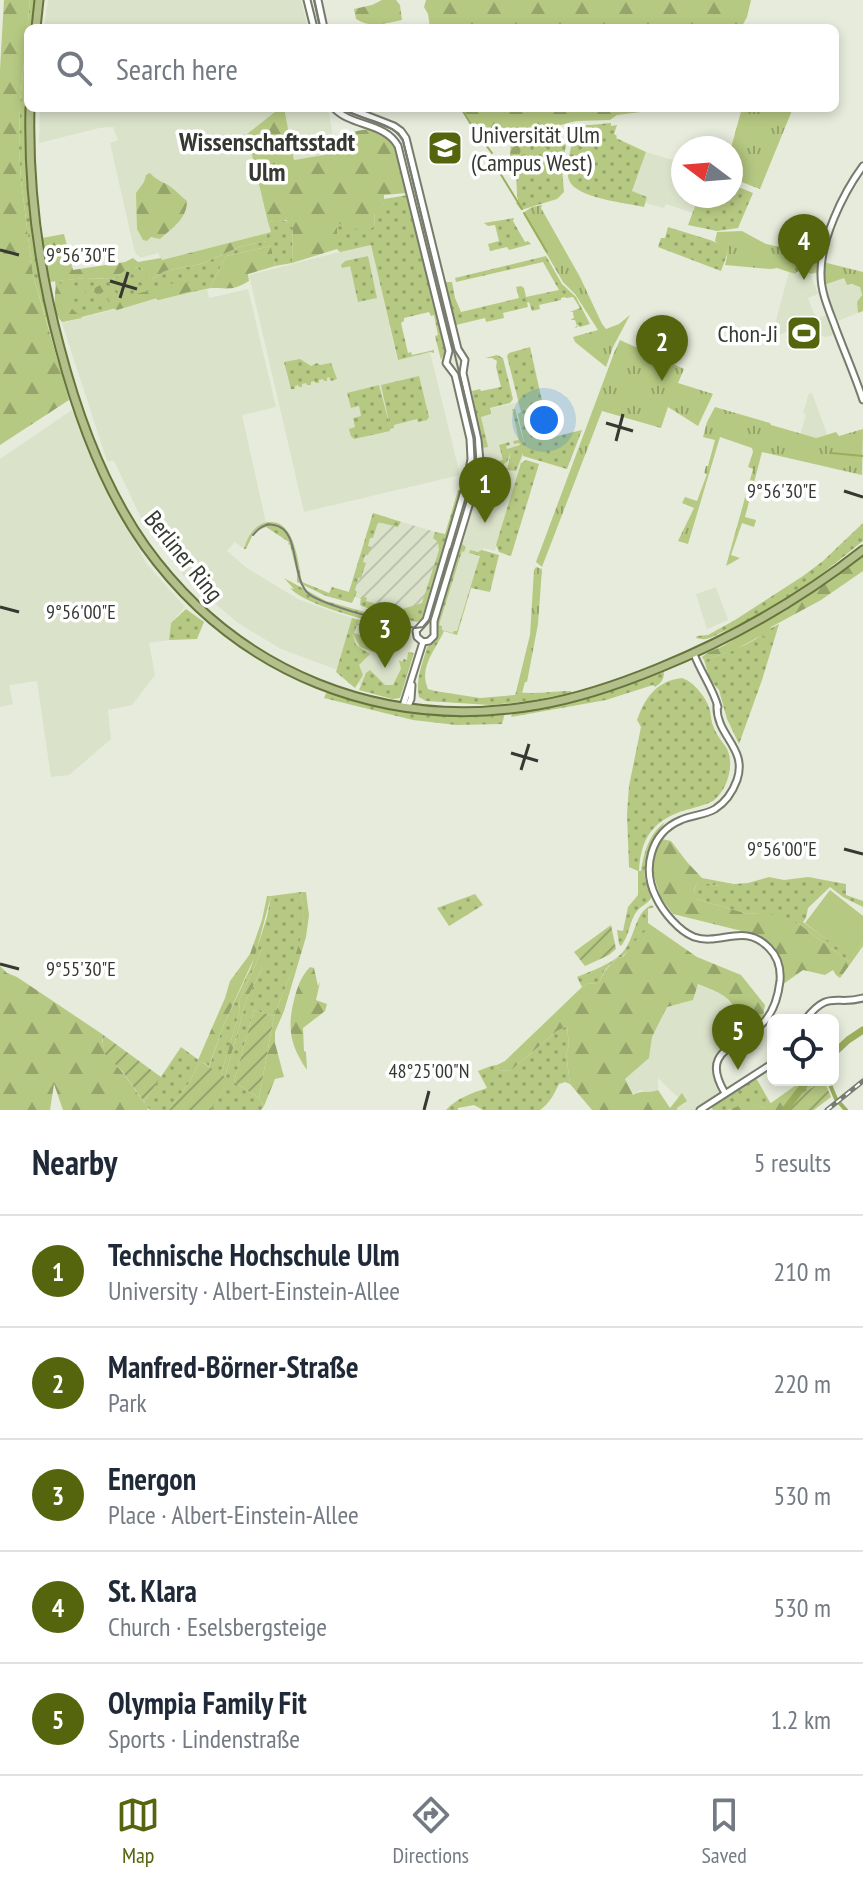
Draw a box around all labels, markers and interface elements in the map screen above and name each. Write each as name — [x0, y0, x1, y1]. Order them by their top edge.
search box — [24, 24, 839, 112]
icon: search — [52, 46, 96, 90]
text: Search here — [116, 49, 238, 88]
place label: Universität Ulm (Campus West) — [471, 119, 600, 178]
district label: Wissenschaftsstadt Ulm — [178, 125, 355, 188]
school or university icon: Universität Ulm (Campus West) — [426, 129, 464, 167]
north arrow — [671, 136, 743, 208]
pin: 4 — [778, 214, 830, 280]
text: 9°56'30"E — [46, 242, 116, 268]
sports icon: Chon-Ji — [785, 314, 823, 352]
pin: 2 — [636, 315, 688, 381]
place label: Chon-Ji — [718, 318, 778, 349]
your location — [524, 400, 564, 440]
pin: 1 — [459, 457, 511, 523]
text: 9°56'30"E — [747, 478, 817, 504]
street label: Berliner Ring — [138, 504, 230, 608]
text: 9°56'00"E — [46, 599, 116, 625]
pin: 3 — [359, 602, 411, 668]
text: 9°56'00"E — [747, 836, 817, 862]
text: 9°55'30"E — [46, 956, 116, 982]
pin: 5 — [712, 1004, 764, 1070]
map controls — [767, 1014, 839, 1086]
button: locate — [767, 1014, 839, 1086]
text: 48°25'00"N — [389, 1058, 469, 1084]
text: Nearby — [32, 1140, 117, 1184]
text: 5 results — [754, 1146, 831, 1179]
text: Technische Hochschule Ulm — [108, 1235, 400, 1274]
text: 1 — [52, 1255, 64, 1288]
text: 210 m — [773, 1255, 831, 1288]
text: University · Albert-Einstein-Allee — [108, 1274, 400, 1307]
text: Manfred-Börner-Straße — [108, 1347, 359, 1386]
text: 2 — [52, 1367, 64, 1400]
text: 220 m — [773, 1367, 831, 1400]
text: Park — [108, 1386, 147, 1419]
text: Energon — [108, 1459, 196, 1498]
text: 3 — [52, 1479, 64, 1512]
text: 530 m — [773, 1479, 831, 1512]
text: Place · Albert-Einstein-Allee — [108, 1498, 359, 1531]
text: St. Klara — [108, 1571, 197, 1610]
text: 4 — [52, 1591, 64, 1624]
text: 530 m — [773, 1591, 831, 1624]
text: Church · Eselsbergsteige — [108, 1610, 327, 1643]
text: Olympia Family Fit — [108, 1683, 307, 1722]
text: 5 — [52, 1703, 64, 1736]
text: 1.2 km — [770, 1703, 831, 1736]
text: Sports · Lindenstraße — [108, 1722, 300, 1755]
tab: Map — [116, 1793, 160, 1869]
tab: Directions — [393, 1793, 469, 1869]
tab: Saved — [701, 1793, 747, 1869]

